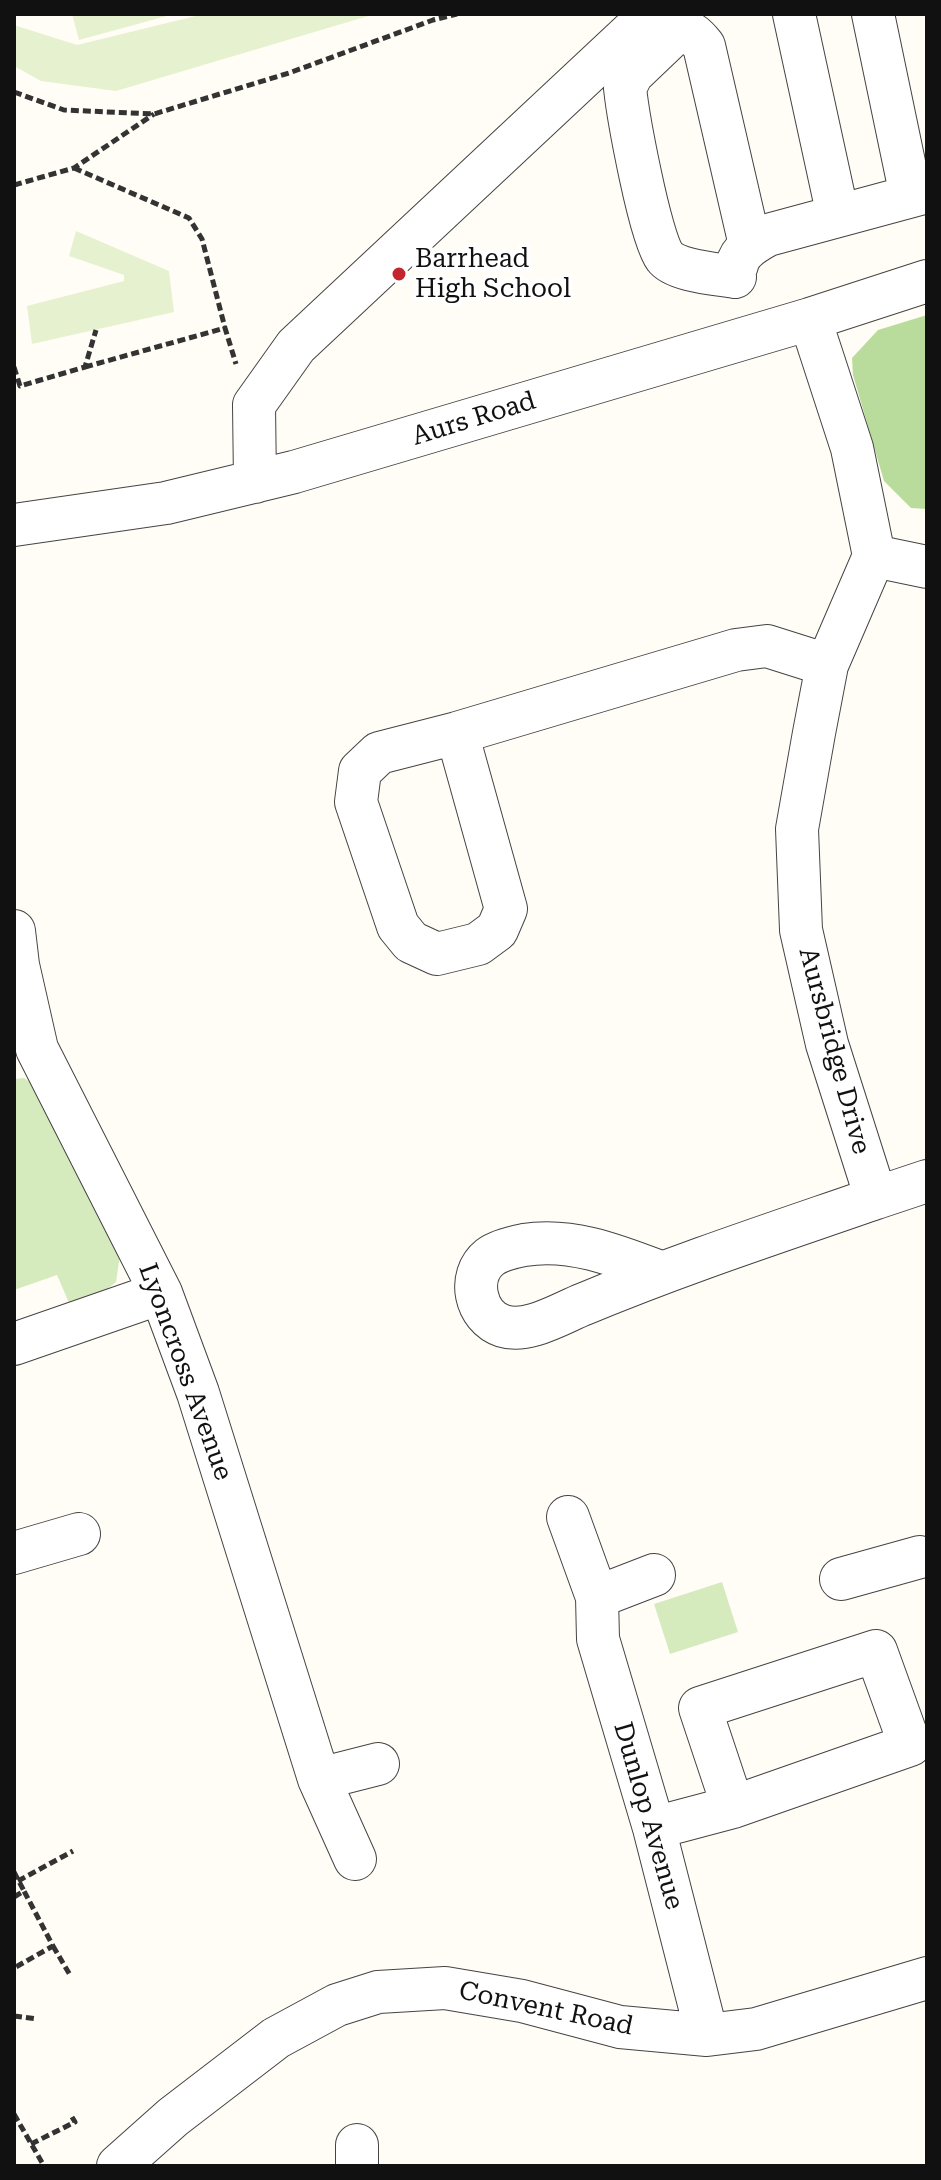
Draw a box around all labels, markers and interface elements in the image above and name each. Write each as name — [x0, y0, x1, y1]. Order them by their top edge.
place label: Barrhead High School — [415, 243, 571, 304]
marker: Barrhead High School — [390, 265, 408, 283]
street label: Aurs Road — [408, 385, 540, 453]
street label: Aursbridge Drive — [791, 944, 877, 1158]
street label: Lyoncross Avenue — [131, 1259, 239, 1485]
street label: Dunlop Avenue — [606, 1719, 690, 1913]
street label: Convent Road — [456, 1975, 636, 2043]

